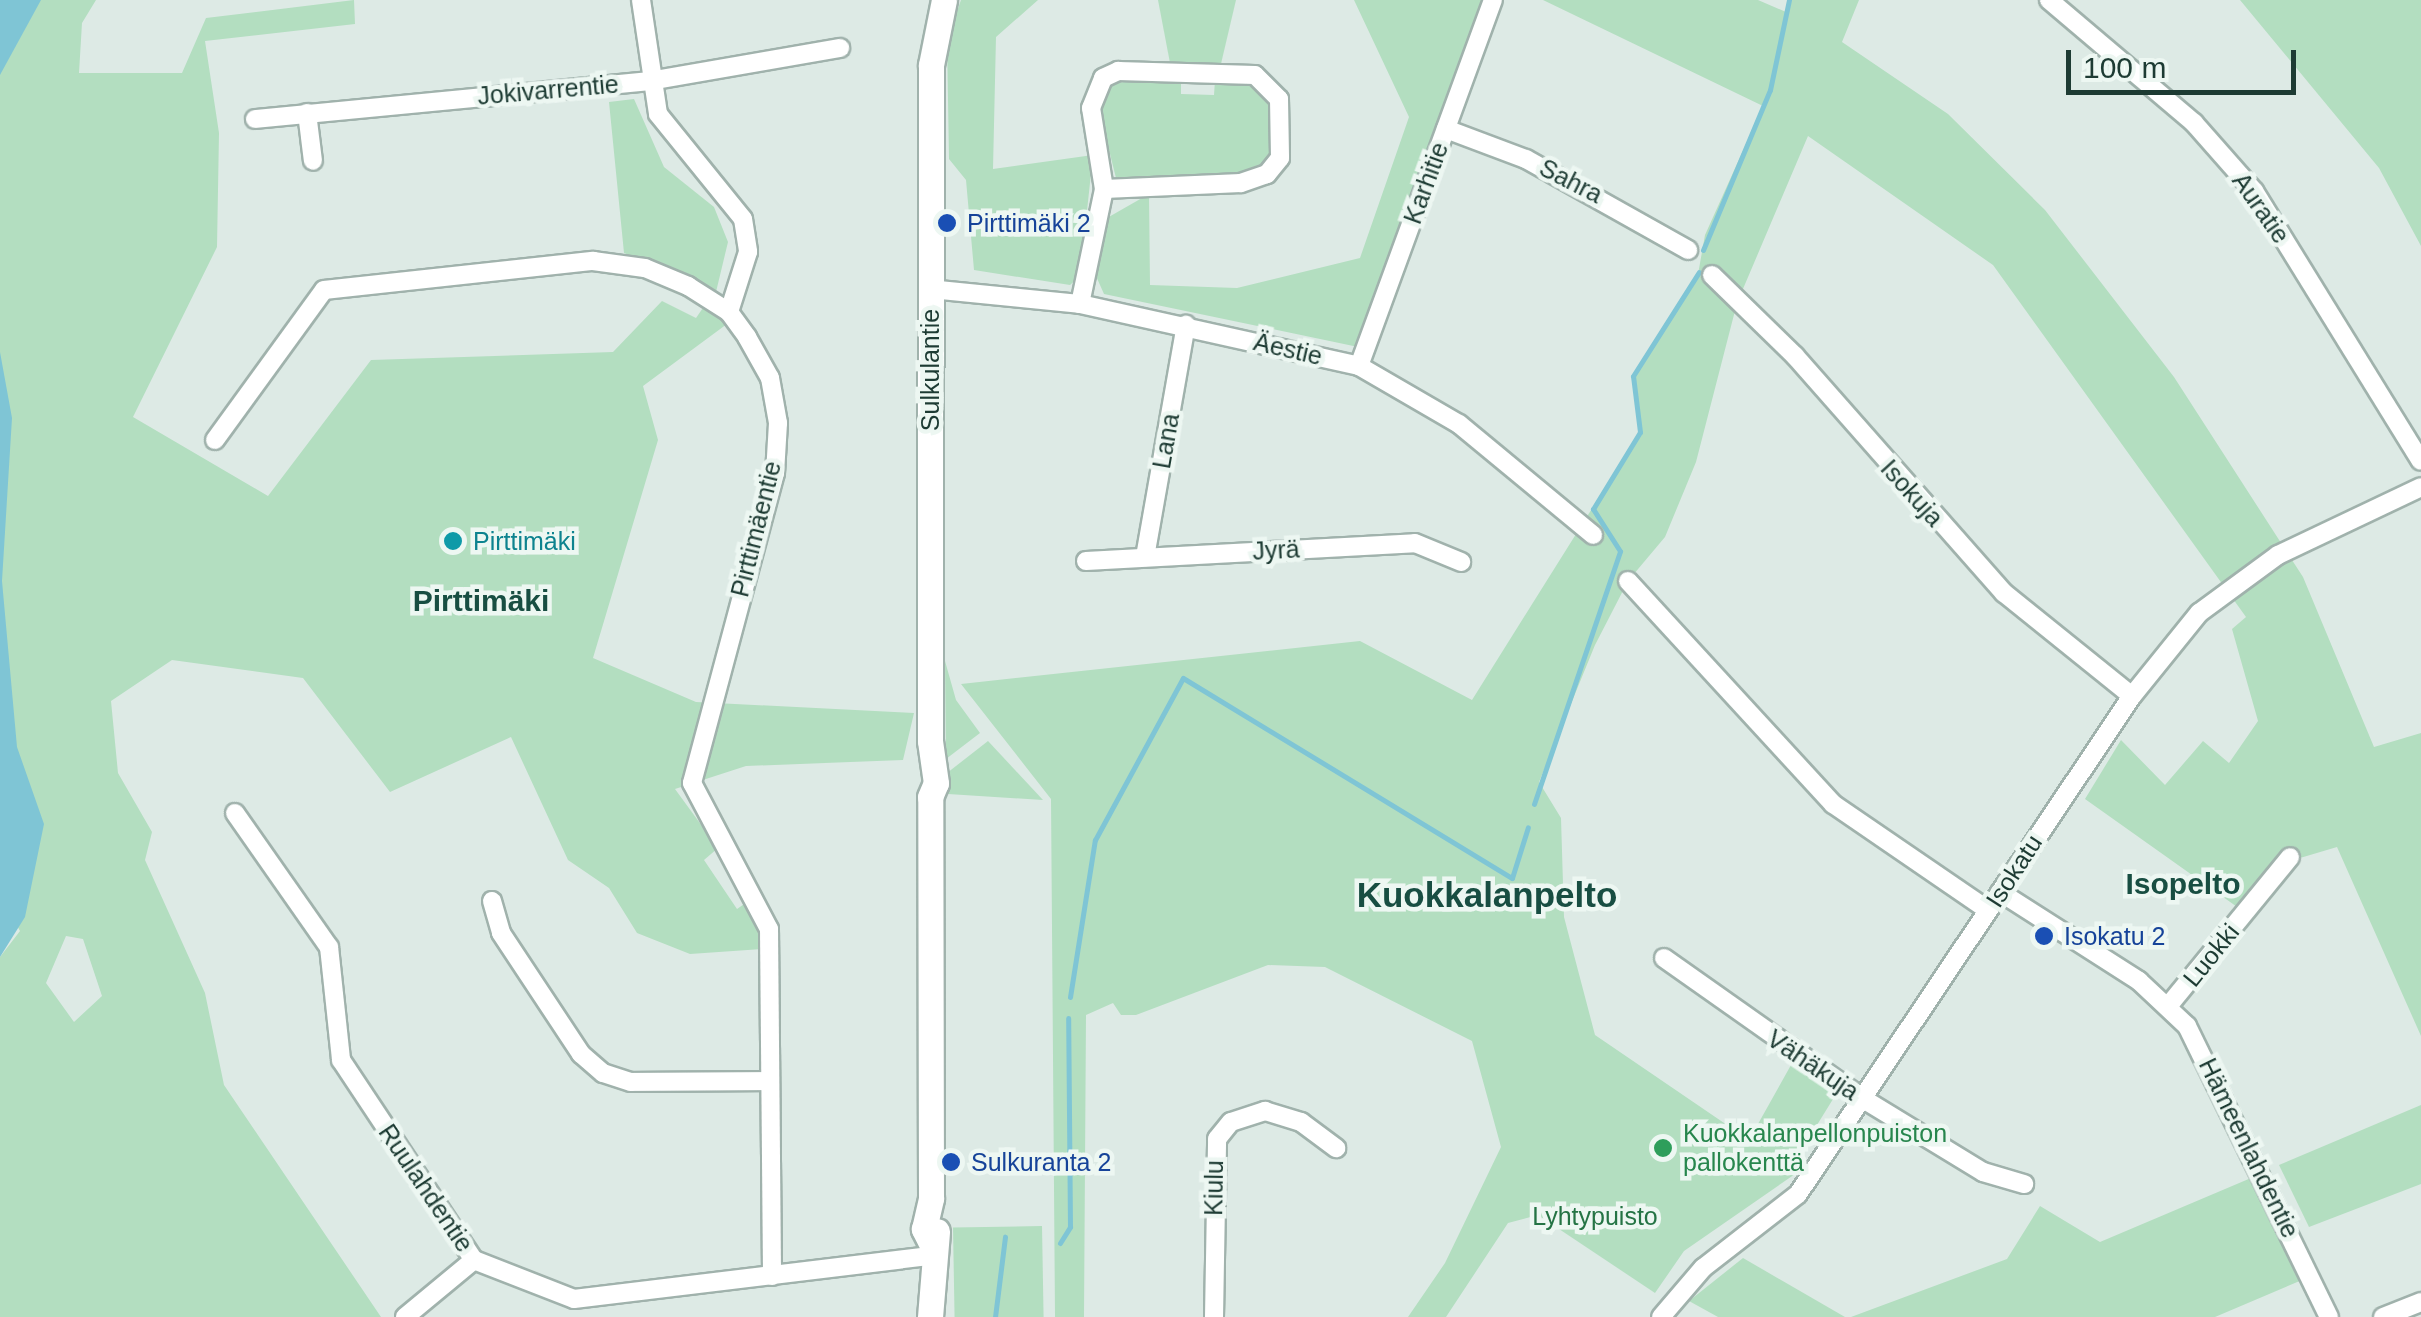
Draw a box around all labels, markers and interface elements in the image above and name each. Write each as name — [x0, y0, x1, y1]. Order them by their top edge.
scale bar — [2071, 30, 2301, 92]
text: 100 m — [2083, 51, 2166, 84]
street label: Jokivarrentie — [476, 69, 620, 111]
street label: Karhitie — [1397, 138, 1455, 228]
street label: Sahra — [1534, 152, 1608, 210]
street label: Auratie — [2226, 167, 2296, 249]
place label: Pirttimäki 2 — [967, 208, 1091, 238]
marker: Pirttimäki 2 — [936, 212, 958, 234]
street label: Sulkulantie — [915, 309, 945, 431]
street label: Äestie — [1251, 327, 1325, 371]
street label: Lana — [1146, 411, 1186, 471]
street label: Isokuja — [1874, 454, 1950, 532]
street label: Pirttimäentie — [725, 458, 787, 600]
place label: Pirttimäki — [473, 526, 576, 556]
marker: Pirttimäki — [442, 530, 464, 552]
street label: Jyrä — [1252, 534, 1300, 566]
district label: Pirttimäki — [413, 583, 549, 619]
street label: Isokatu — [1979, 829, 2049, 913]
district label: Isopelto — [2125, 866, 2241, 902]
district label: Kuokkalanpelto — [1357, 874, 1617, 916]
street label: Luokki — [2177, 917, 2245, 993]
place label: Isokatu 2 — [2064, 921, 2165, 951]
marker: Isokatu 2 — [2033, 925, 2055, 947]
street label: Vähäkuja — [1761, 1023, 1865, 1107]
street label: Hämeenlahdentie — [2193, 1053, 2305, 1243]
street label: Ruulahdentie — [372, 1119, 480, 1257]
place label: Kuokkalanpellonpuiston pallokenttä — [1683, 1119, 1947, 1178]
marker: Kuokkalanpellonpuiston pallokenttä — [1652, 1137, 1674, 1159]
place label: Sulkuranta 2 — [971, 1147, 1111, 1177]
marker: Sulkuranta 2 — [940, 1151, 962, 1173]
street label: Kiulu — [1199, 1160, 1229, 1216]
park label: Lyhtypuisto — [1532, 1201, 1658, 1231]

